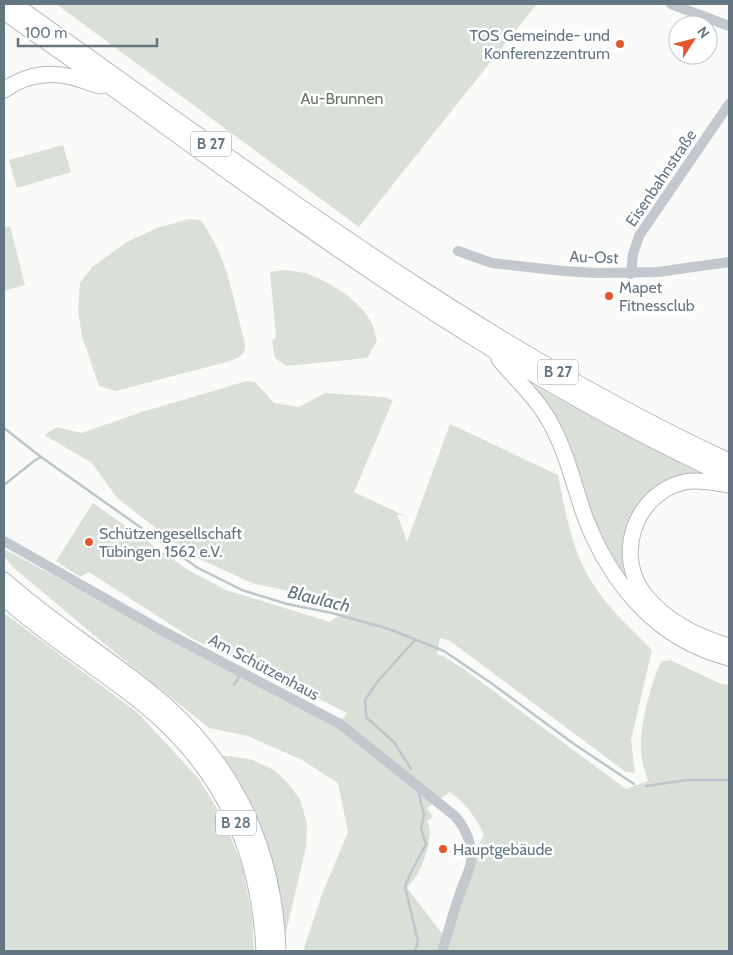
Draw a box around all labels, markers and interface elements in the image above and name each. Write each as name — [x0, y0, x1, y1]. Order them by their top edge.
scale bar — [18, 15, 156, 47]
north arrow — [668, 15, 718, 65]
text: N — [693, 23, 714, 42]
text: 100 m — [25, 24, 67, 42]
place label: TOS Gemeinde- und Konferenzzentrum — [470, 26, 610, 63]
marker: TOS Gemeinde- und Konferenzzentrum — [614, 38, 626, 50]
park label: Au-Brunnen — [301, 89, 383, 108]
street label: Eisenbahnstraße — [622, 126, 700, 230]
road number: B 27 — [191, 132, 231, 156]
street label: Au-Ost — [569, 247, 619, 267]
place label: Mapet Fitnessclub — [619, 278, 695, 315]
marker: Mapet Fitnessclub — [603, 290, 615, 302]
road number: B 27 — [538, 360, 578, 384]
place label: Schützengesellschaft Tübingen 1562 e.V. — [99, 524, 243, 561]
marker: Schützengesellschaft Tübingen 1562 e.V. — [83, 536, 95, 548]
water label: Blaulach — [286, 581, 352, 617]
street label: Am Schützenhaus — [206, 630, 323, 704]
road number: B 28 — [216, 810, 256, 836]
place label: Hauptgebäude — [453, 840, 553, 859]
marker: Hauptgebäude — [437, 843, 449, 855]

